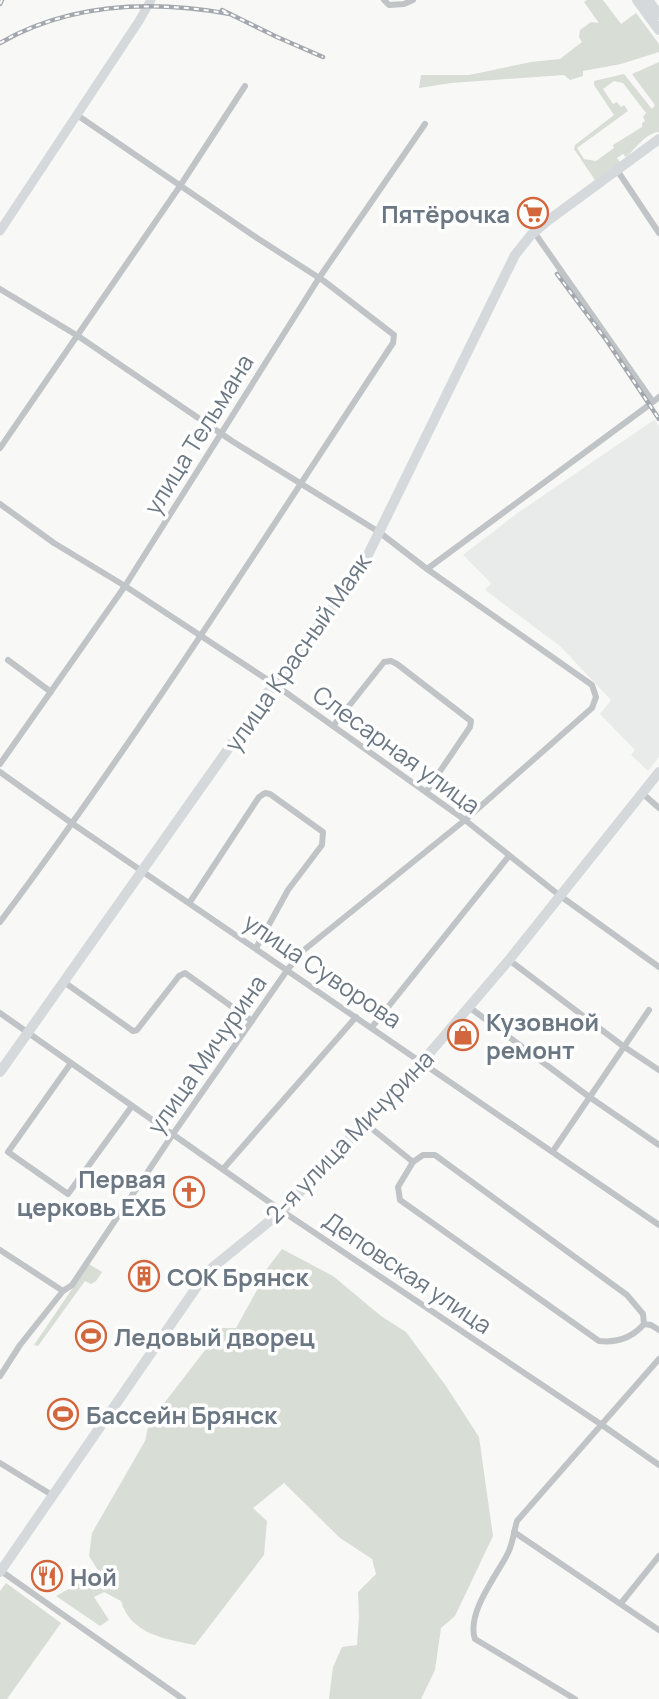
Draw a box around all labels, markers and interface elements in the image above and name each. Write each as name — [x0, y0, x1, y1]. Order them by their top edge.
supermarket icon: Пятёрочка — [516, 196, 550, 230]
place label: Пятёрочка — [381, 197, 510, 230]
street label: улица Тельмана — [135, 348, 261, 520]
street label: улица Красный Маяк — [216, 545, 379, 758]
street label: Слесарная улица — [307, 677, 487, 821]
street label: улица Суворова — [237, 905, 409, 1035]
street label: улица Мичурина — [139, 968, 273, 1140]
place label: Кузовной ремонт — [486, 1005, 599, 1066]
shop icon: Кузовной ремонт — [446, 1018, 480, 1052]
street label: 2-я улица Мичурина — [257, 1042, 441, 1230]
place label: Первая церковь ЕХБ — [17, 1162, 166, 1223]
church icon: Первая церковь ЕХБ — [172, 1175, 206, 1209]
street label: Деповская улица — [317, 1203, 499, 1341]
building icon: СОК Брянск — [127, 1259, 161, 1293]
place label: СОК Брянск — [167, 1260, 309, 1293]
sports icon: Ледовый дворец — [74, 1319, 108, 1353]
place label: Ледовый дворец — [114, 1320, 315, 1353]
sports icon: Бассейн Брянск — [46, 1397, 80, 1431]
place label: Бассейн Брянск — [86, 1398, 278, 1431]
restaurant icon: Ной — [30, 1559, 64, 1593]
place label: Ной — [70, 1560, 117, 1593]

